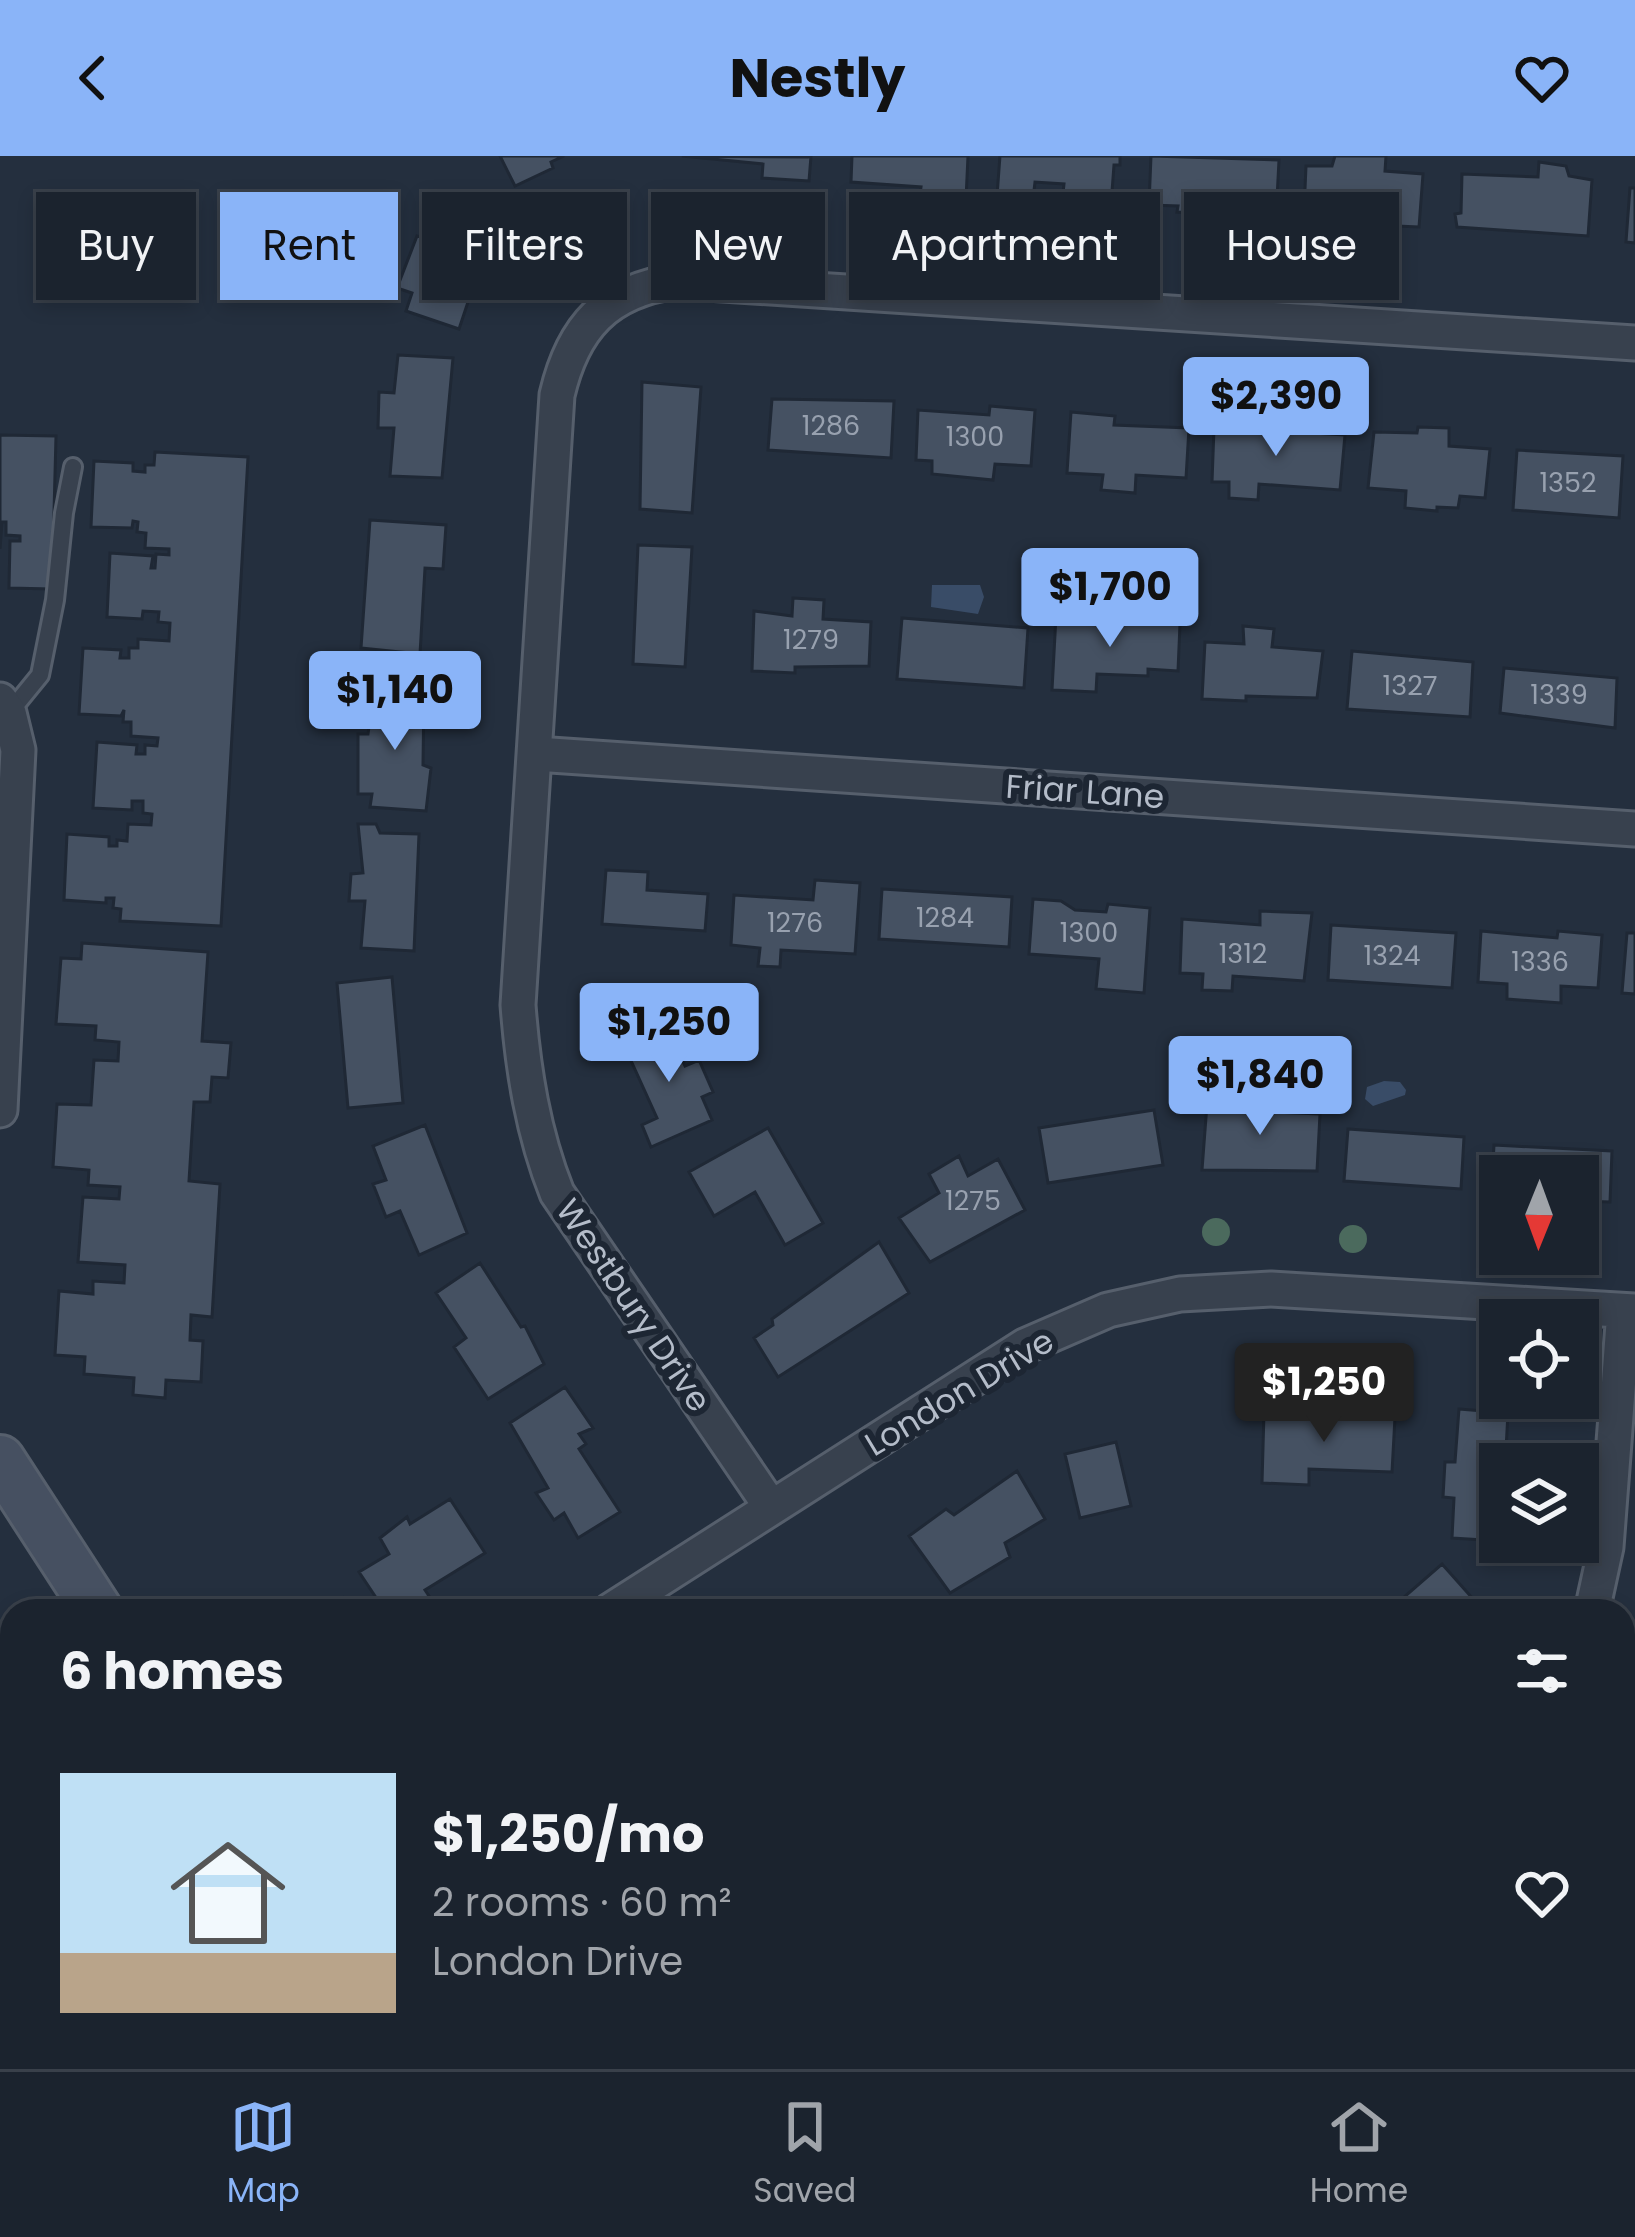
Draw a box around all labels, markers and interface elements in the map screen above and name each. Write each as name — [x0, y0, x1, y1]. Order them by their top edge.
text: Nestly — [730, 40, 906, 116]
icon: back — [60, 45, 126, 111]
icon: heart — [1509, 45, 1575, 111]
chip: Buy — [36, 192, 196, 300]
chip: Rent — [220, 192, 398, 300]
chip: Filters — [422, 192, 627, 300]
chip: New — [651, 192, 825, 300]
chip: Apartment — [849, 192, 1160, 300]
chip: House — [1184, 192, 1399, 300]
pin: $2,390 — [1178, 357, 1374, 459]
text: $2,390 — [1210, 368, 1342, 423]
house number: 1286 — [802, 407, 860, 444]
house number: 1300 — [946, 418, 1004, 455]
house number: 1352 — [1539, 464, 1597, 501]
pin: $1,700 — [1012, 548, 1208, 650]
text: $1,700 — [1048, 559, 1172, 614]
house number: 1279 — [783, 621, 839, 658]
pin: $1,140 — [297, 651, 493, 753]
text: $1,140 — [336, 662, 454, 717]
house number: 1327 — [1383, 667, 1437, 704]
house number: 1339 — [1530, 676, 1588, 713]
street label: Friar Lane — [1004, 763, 1166, 820]
house number: 1284 — [916, 899, 974, 936]
house number: 1276 — [767, 904, 823, 941]
house number: 1300 — [1060, 914, 1118, 951]
house number: 1312 — [1219, 935, 1267, 972]
house number: 1324 — [1363, 937, 1421, 974]
house number: 1336 — [1511, 943, 1569, 980]
pin: $1,250 — [571, 983, 767, 1085]
text: $1,250 — [607, 994, 731, 1049]
pin: $1,840 — [1162, 1036, 1358, 1138]
text: $1,840 — [1196, 1047, 1324, 1102]
north arrow — [1479, 1155, 1599, 1275]
map controls — [1479, 1155, 1599, 1563]
house number: 1275 — [945, 1182, 1001, 1219]
street label: Westbury Drive — [545, 1189, 722, 1421]
button: locate — [1479, 1299, 1599, 1419]
street label: London Drive — [856, 1318, 1062, 1467]
pin: $1,250 — [1226, 1343, 1422, 1445]
text: $1,250 — [1262, 1354, 1386, 1409]
button: layers — [1479, 1443, 1599, 1563]
text: 6 homes — [60, 1635, 284, 1707]
icon: filters — [1509, 1638, 1575, 1704]
text: $1,250/mo — [432, 1798, 705, 1870]
icon: home — [156, 1821, 300, 1965]
icon: heart — [1509, 1860, 1575, 1926]
text: 2 rooms · 60 m² — [432, 1875, 732, 1930]
text: London Drive — [432, 1934, 683, 1989]
tab: Map — [227, 2094, 300, 2216]
tab: Saved — [753, 2094, 856, 2216]
tab: Home — [1310, 2094, 1408, 2216]

